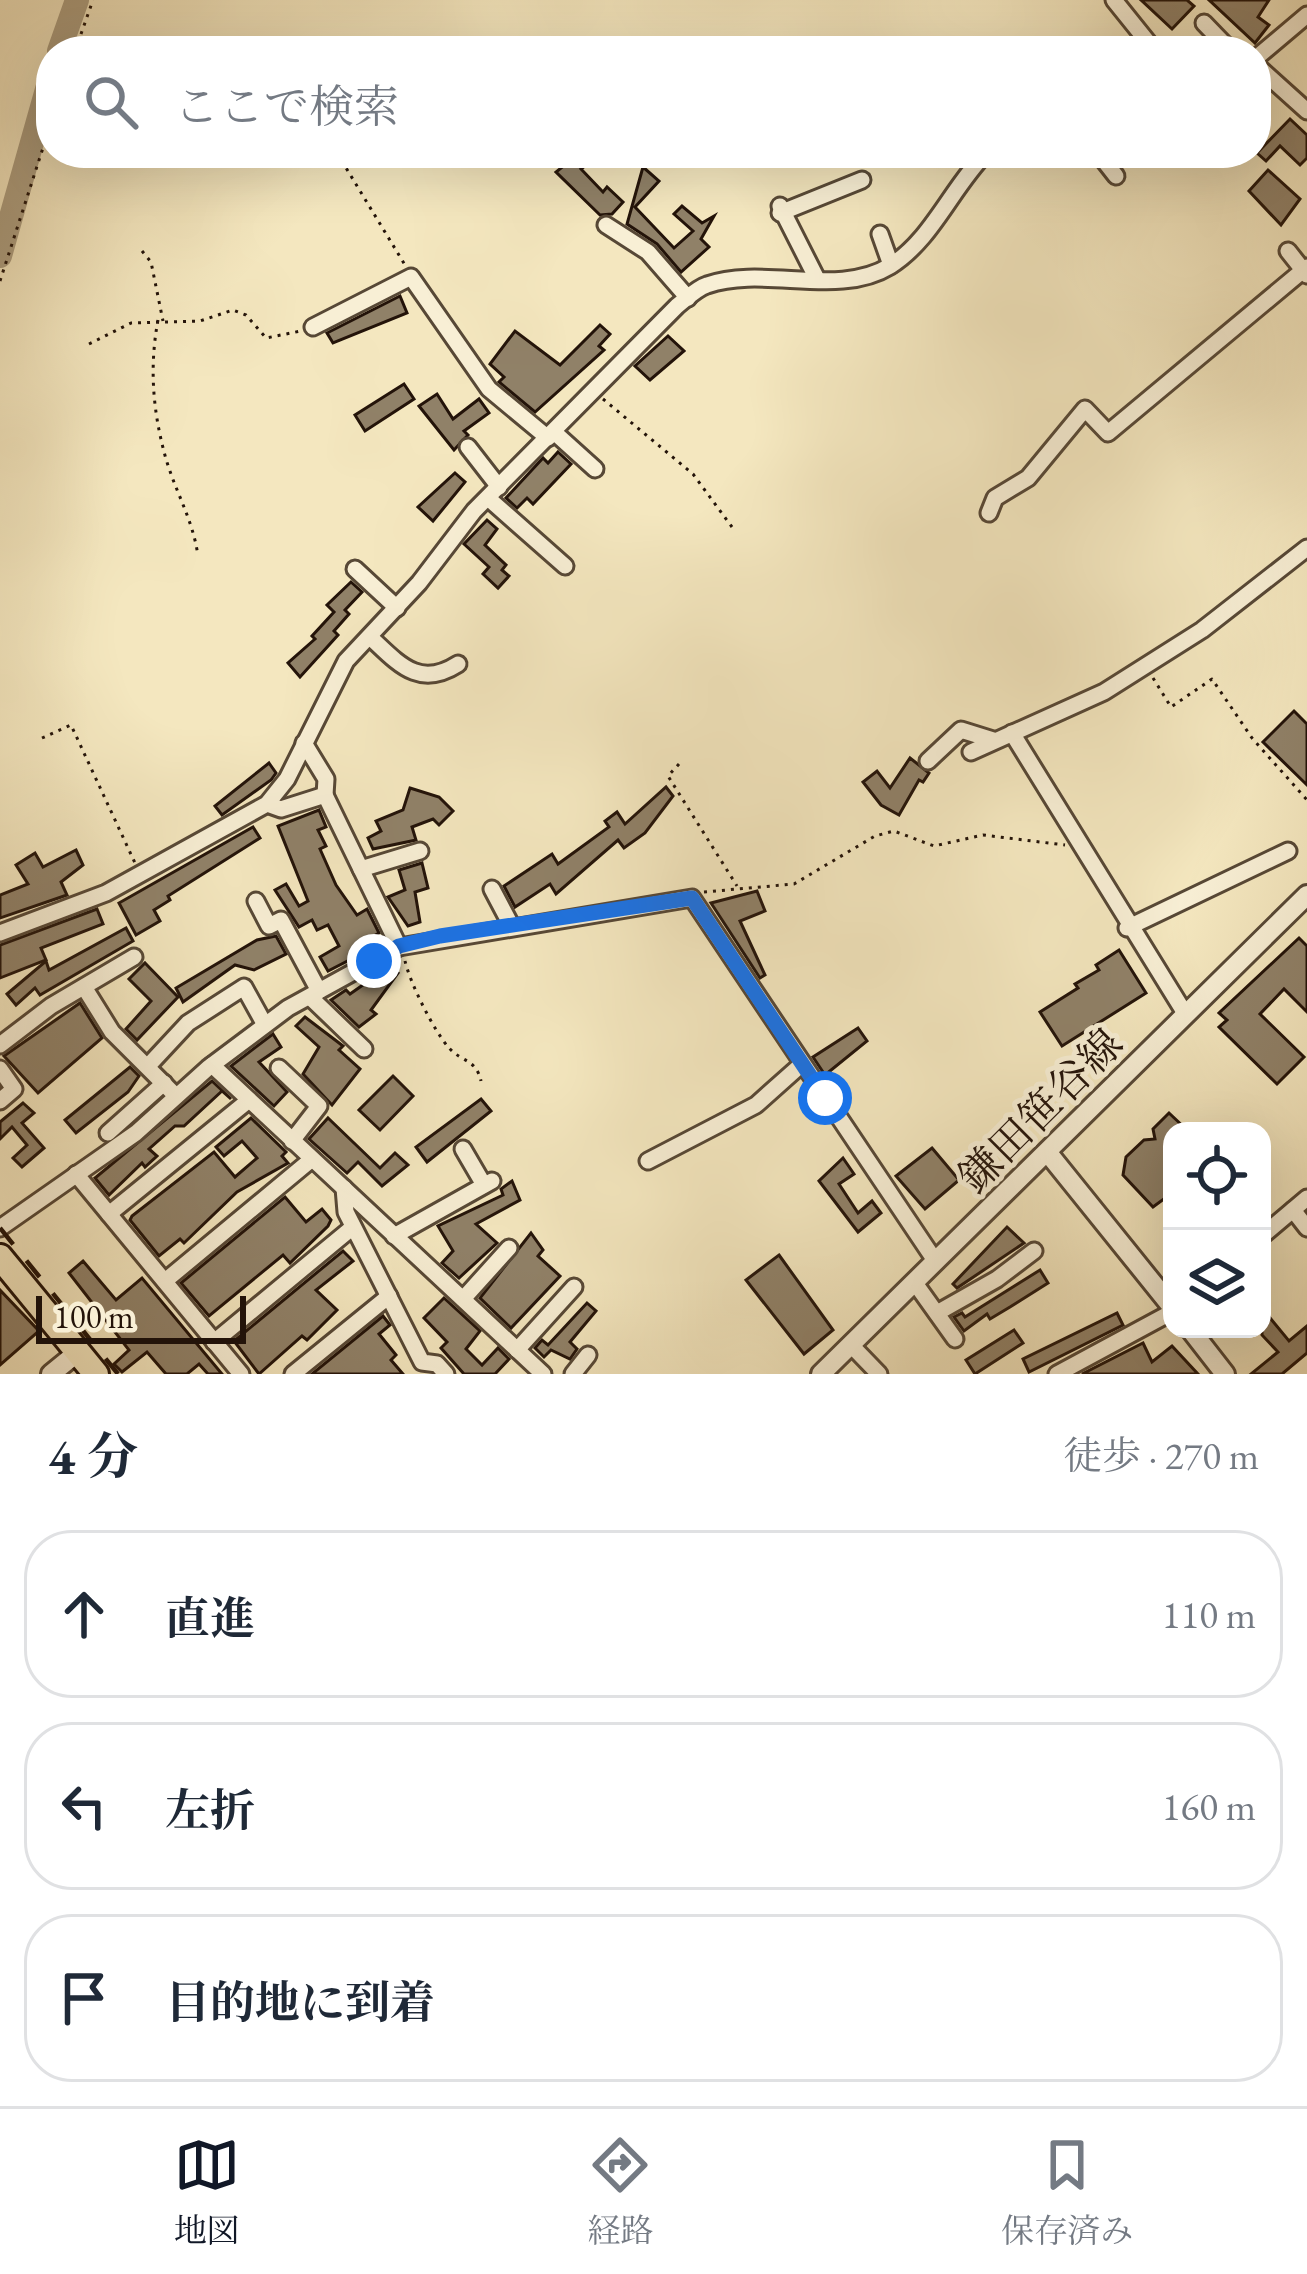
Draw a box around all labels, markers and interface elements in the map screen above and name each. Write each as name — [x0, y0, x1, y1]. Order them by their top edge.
search box — [36, 36, 1271, 168]
icon: search — [78, 69, 144, 135]
text: ここで検索 — [174, 77, 399, 135]
route end — [347, 934, 401, 988]
street label: 鎌田笹谷線 — [947, 1017, 1134, 1204]
route start — [798, 1071, 852, 1125]
map controls — [1163, 1122, 1271, 1338]
button: locate — [1163, 1122, 1271, 1230]
button: layers — [1163, 1230, 1271, 1338]
scale bar — [36, 1290, 246, 1343]
text: 100 m — [54, 1295, 134, 1338]
text: 4 分 — [48, 1423, 138, 1489]
text: 徒歩 · 270 m — [1063, 1430, 1259, 1481]
icon: ahead — [51, 1581, 117, 1647]
text: 直進 — [165, 1589, 255, 1647]
text: 110 m — [1162, 1589, 1256, 1640]
icon: left — [51, 1773, 117, 1839]
text: 左折 — [165, 1781, 255, 1839]
text: 160 m — [1162, 1781, 1256, 1832]
icon: arrive — [51, 1965, 117, 2031]
text: 目的地に到着 — [165, 1973, 435, 2031]
tab: 地図 — [174, 2132, 240, 2252]
tab: 経路 — [587, 2132, 653, 2252]
tab: 保存済み — [1001, 2132, 1133, 2252]

